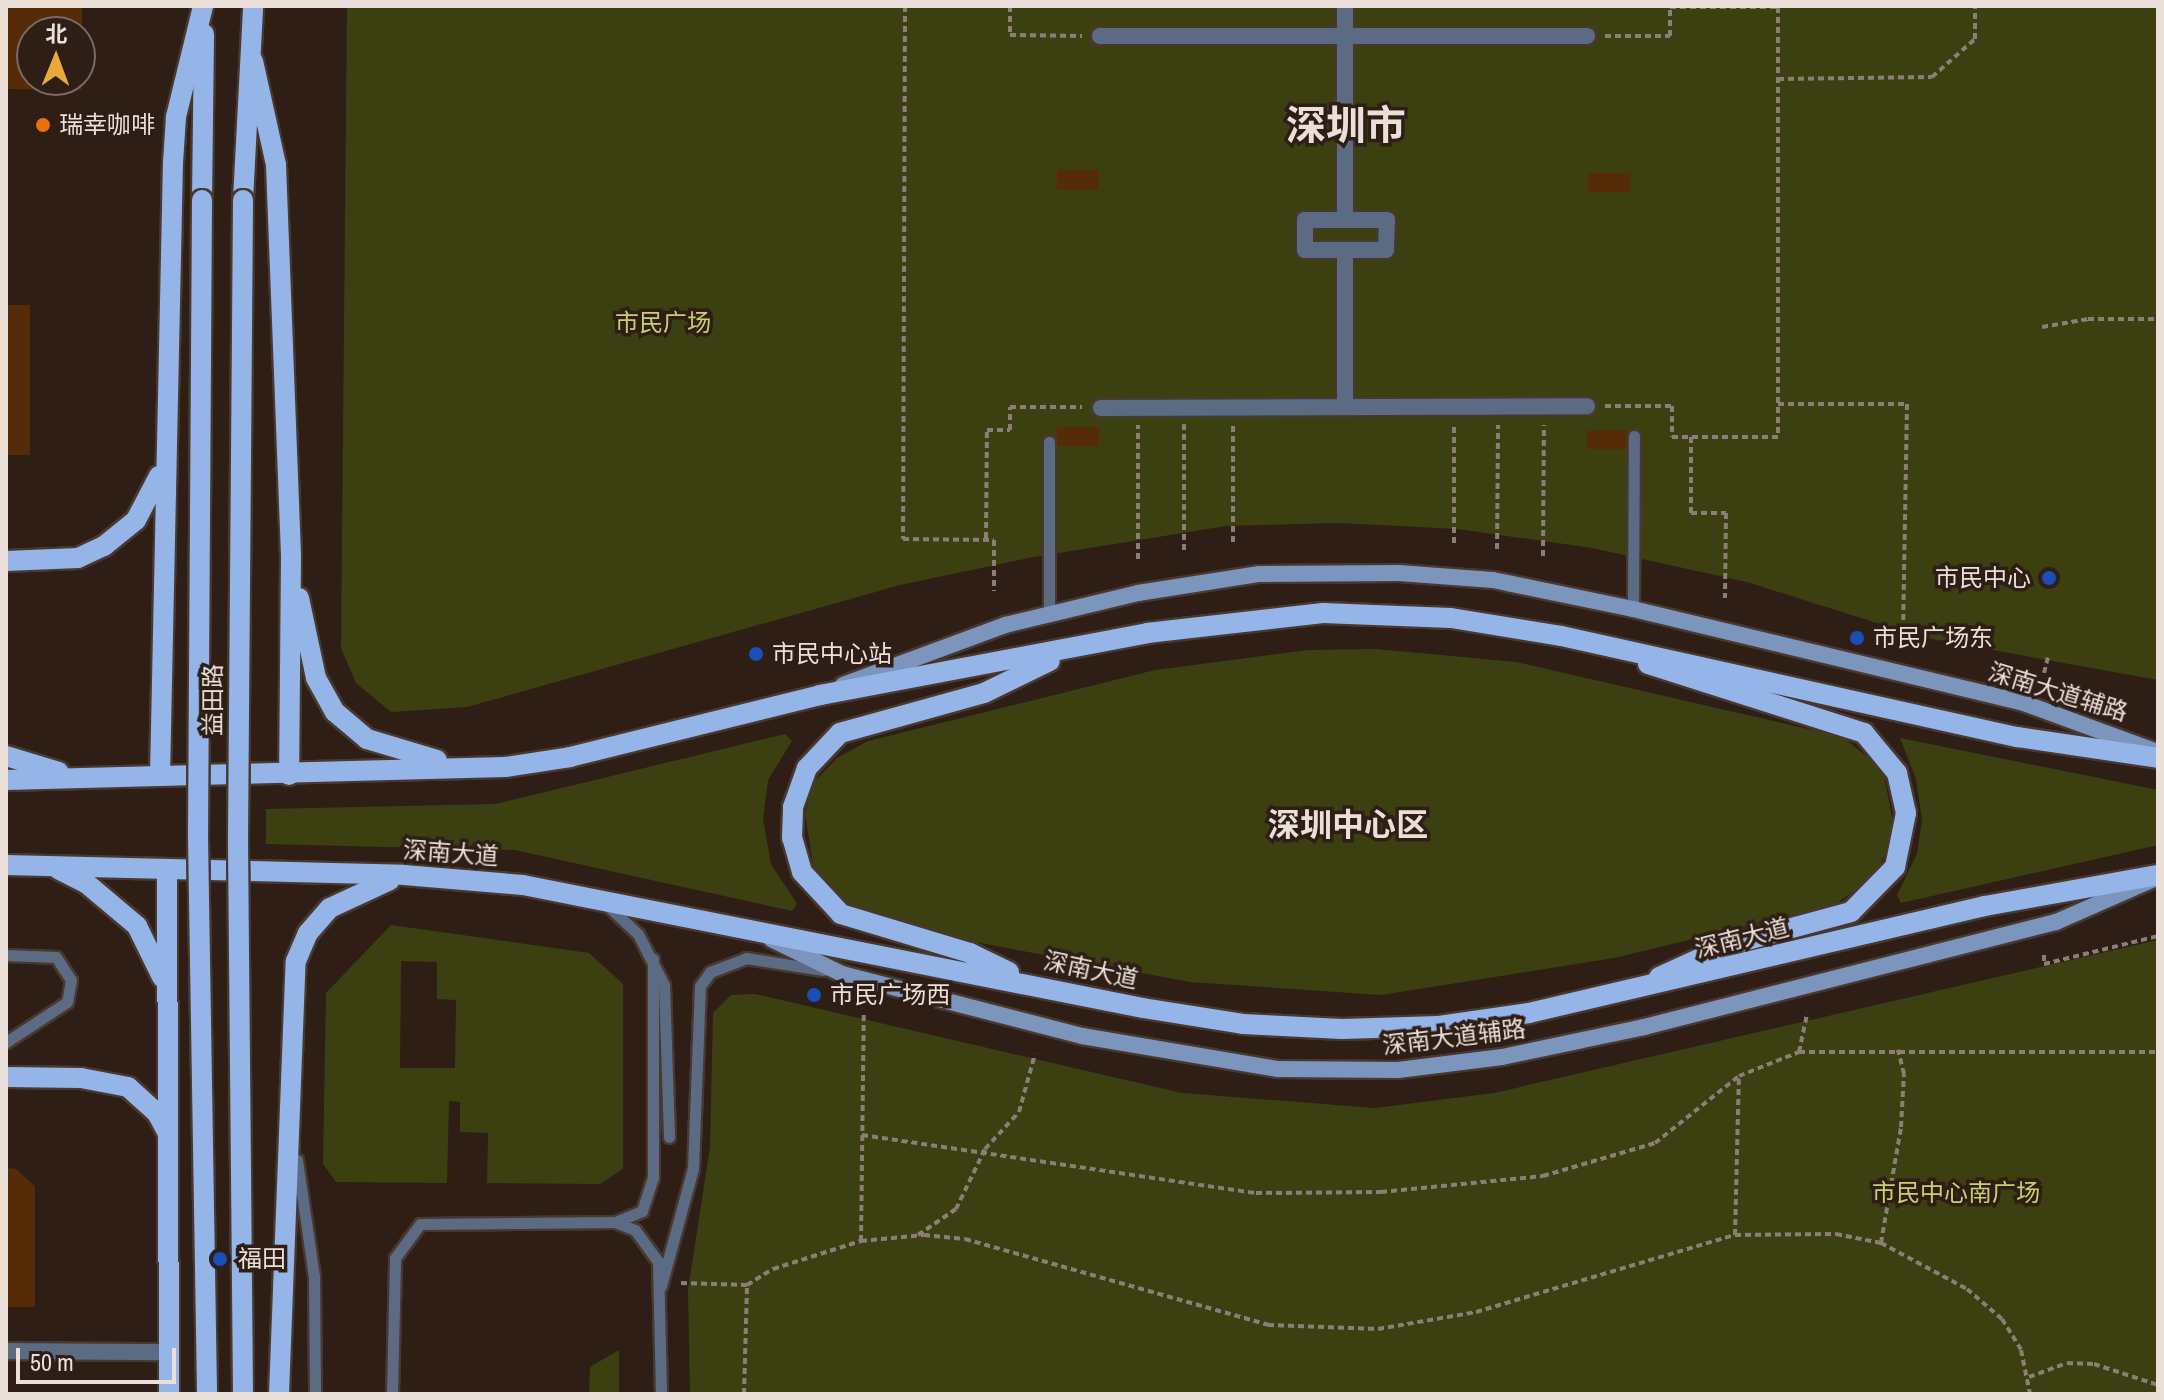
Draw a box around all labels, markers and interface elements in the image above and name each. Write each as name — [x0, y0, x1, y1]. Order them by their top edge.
north arrow — [16, 16, 96, 96]
text: 北 — [45, 19, 68, 49]
district label: 深圳市 — [1286, 101, 1406, 149]
place label: 瑞幸咖啡 — [59, 111, 155, 139]
marker: 瑞幸咖啡 — [34, 116, 52, 134]
park label: 市民广场 — [615, 309, 711, 337]
place label: 市民中心 — [1935, 564, 2031, 592]
marker: 市民中心 — [2038, 567, 2060, 589]
place label: 市民广场东 — [1873, 624, 1993, 652]
marker: 市民广场东 — [1848, 629, 1866, 647]
place label: 市民中心站 — [772, 640, 892, 668]
marker: 市民中心站 — [747, 645, 765, 663]
street label: 深南大道辅路 — [1985, 657, 2131, 727]
street label: 益田路 — [199, 664, 227, 736]
district label: 深圳中心区 — [1268, 806, 1428, 844]
street label: 深南大道 — [402, 835, 500, 871]
street label: 深南大道 — [1692, 912, 1792, 964]
street label: 深南大道 — [1041, 946, 1141, 994]
place label: 市民广场西 — [830, 981, 950, 1009]
marker: 市民广场西 — [805, 986, 823, 1004]
street label: 深南大道辅路 — [1381, 1014, 1527, 1060]
park label: 市民中心南广场 — [1872, 1179, 2040, 1207]
place label: 福田 — [238, 1245, 286, 1273]
marker: 福田 — [209, 1248, 231, 1270]
scale bar — [20, 1332, 180, 1382]
text: 50 m — [30, 1346, 74, 1378]

